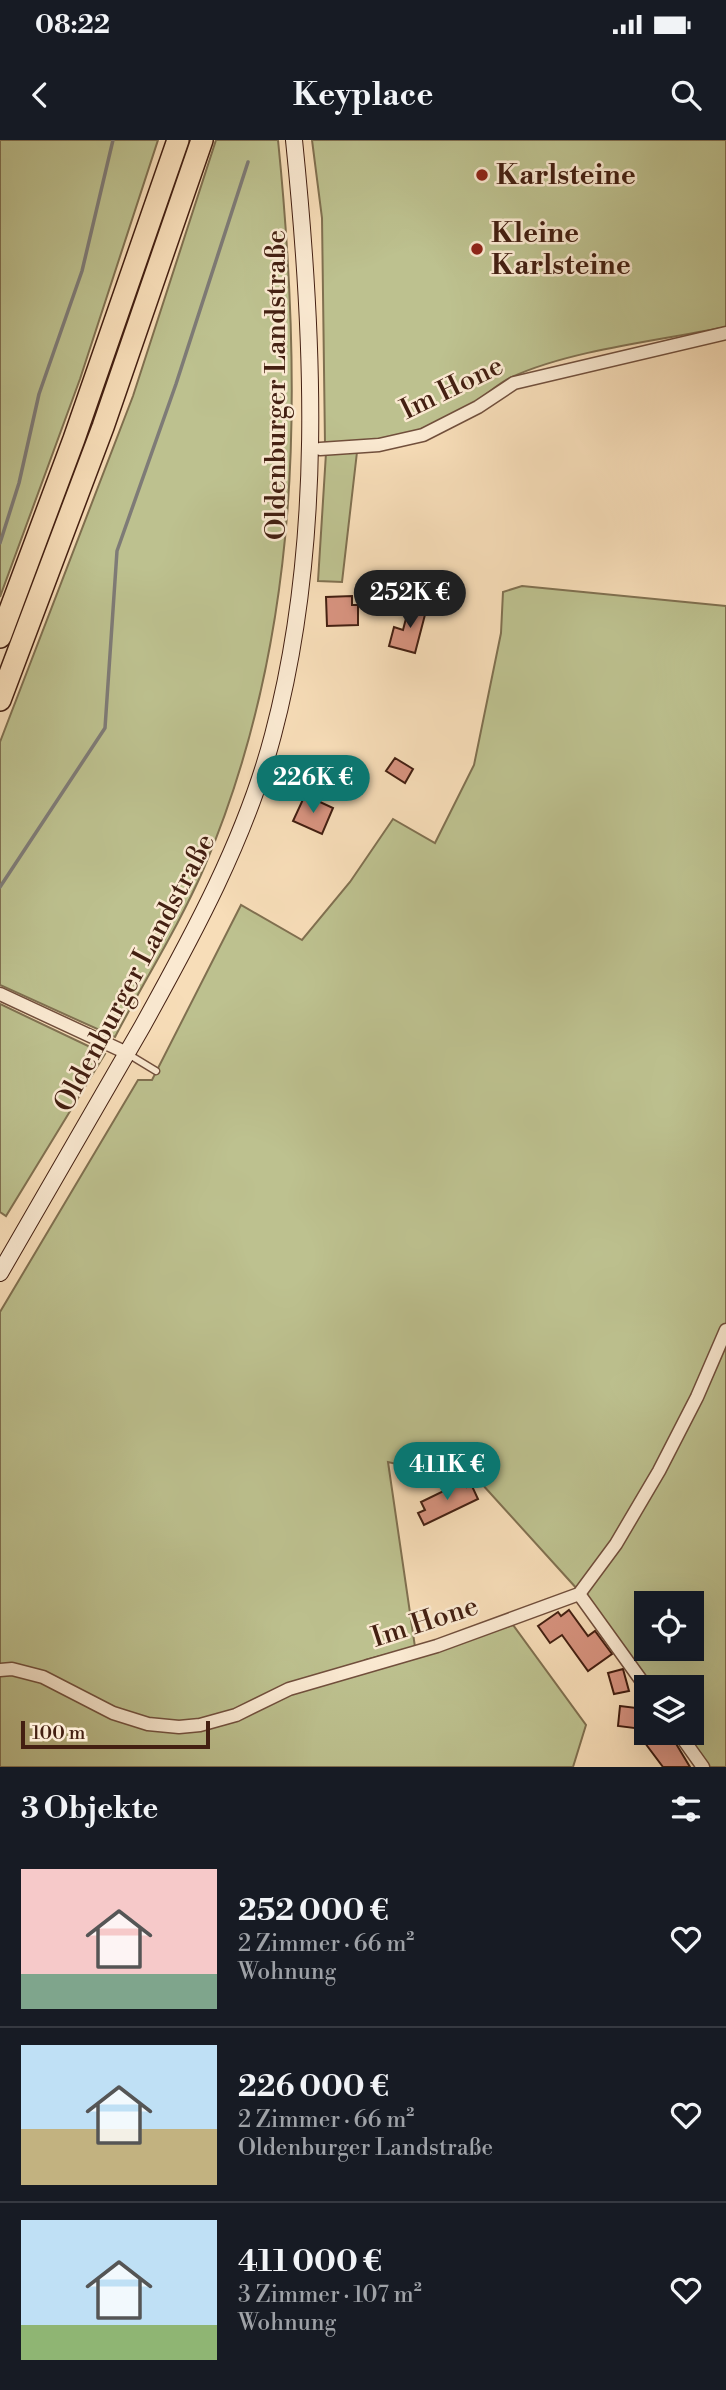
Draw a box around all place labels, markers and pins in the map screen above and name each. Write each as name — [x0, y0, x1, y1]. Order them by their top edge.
place label: Karlsteine — [496, 158, 636, 193]
marker: Karlsteine — [474, 167, 490, 183]
place label: Kleine Karlsteine — [491, 216, 631, 283]
marker: Kleine Karlsteine — [469, 241, 485, 257]
pin: 252K € — [353, 570, 467, 630]
pin: 226K € — [256, 756, 370, 815]
pin: 411K € — [390, 1442, 504, 1502]

